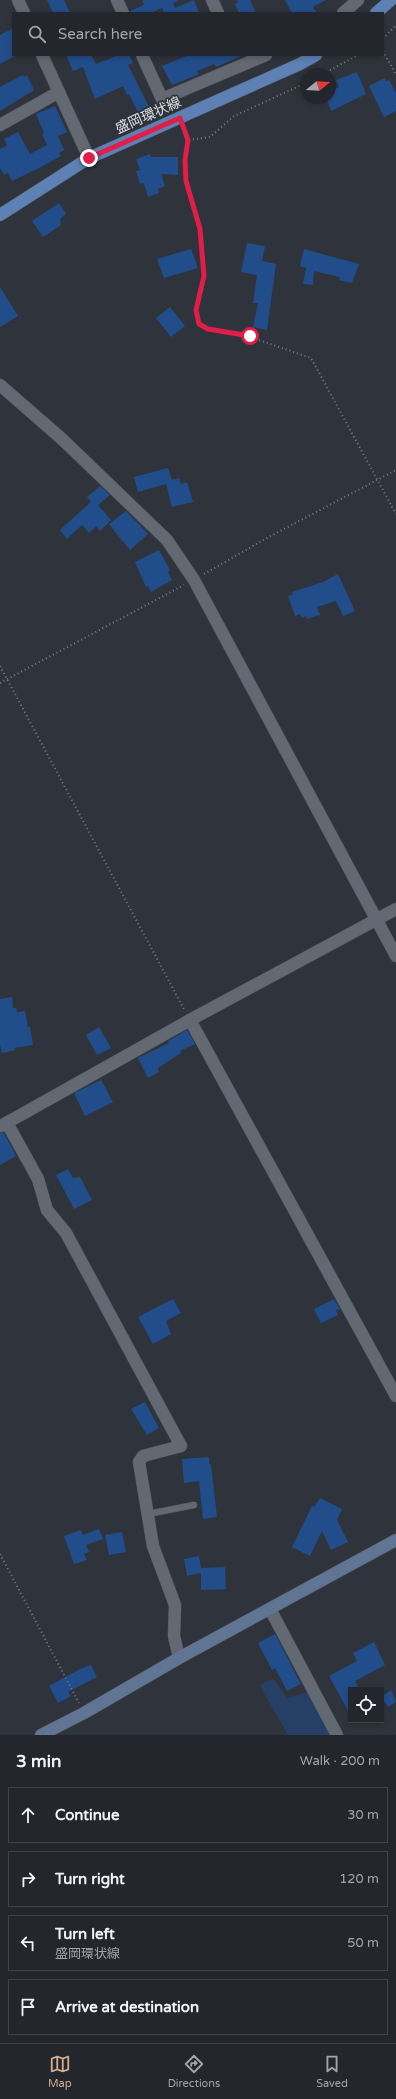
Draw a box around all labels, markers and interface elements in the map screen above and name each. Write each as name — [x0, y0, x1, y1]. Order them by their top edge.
search box — [12, 12, 384, 56]
icon: search — [26, 23, 48, 45]
text: Search here — [58, 25, 142, 43]
north arrow — [300, 68, 336, 104]
street label: 盛岡環状線 — [113, 93, 184, 137]
route end — [80, 149, 98, 167]
route start — [241, 327, 259, 345]
map controls — [348, 1687, 384, 1723]
button: locate — [348, 1687, 384, 1723]
text: 3 min — [16, 1751, 61, 1772]
text: Walk · 200 m — [300, 1753, 380, 1769]
icon: ahead — [17, 1804, 39, 1826]
text: Continue — [55, 1806, 119, 1824]
text: 30 m — [347, 1807, 379, 1823]
icon: right — [17, 1868, 39, 1890]
text: Turn right — [55, 1870, 125, 1888]
text: 120 m — [339, 1871, 379, 1887]
text: Turn left — [55, 1925, 115, 1943]
icon: left — [17, 1932, 39, 1954]
text: 50 m — [347, 1935, 379, 1951]
text: 盛岡環状線 — [55, 1946, 120, 1962]
icon: arrive — [17, 1996, 39, 2018]
text: Arrive at destination — [55, 1998, 199, 2016]
tab: Map — [48, 2053, 72, 2090]
tab: Directions — [168, 2053, 220, 2090]
tab: Saved — [316, 2053, 348, 2090]

